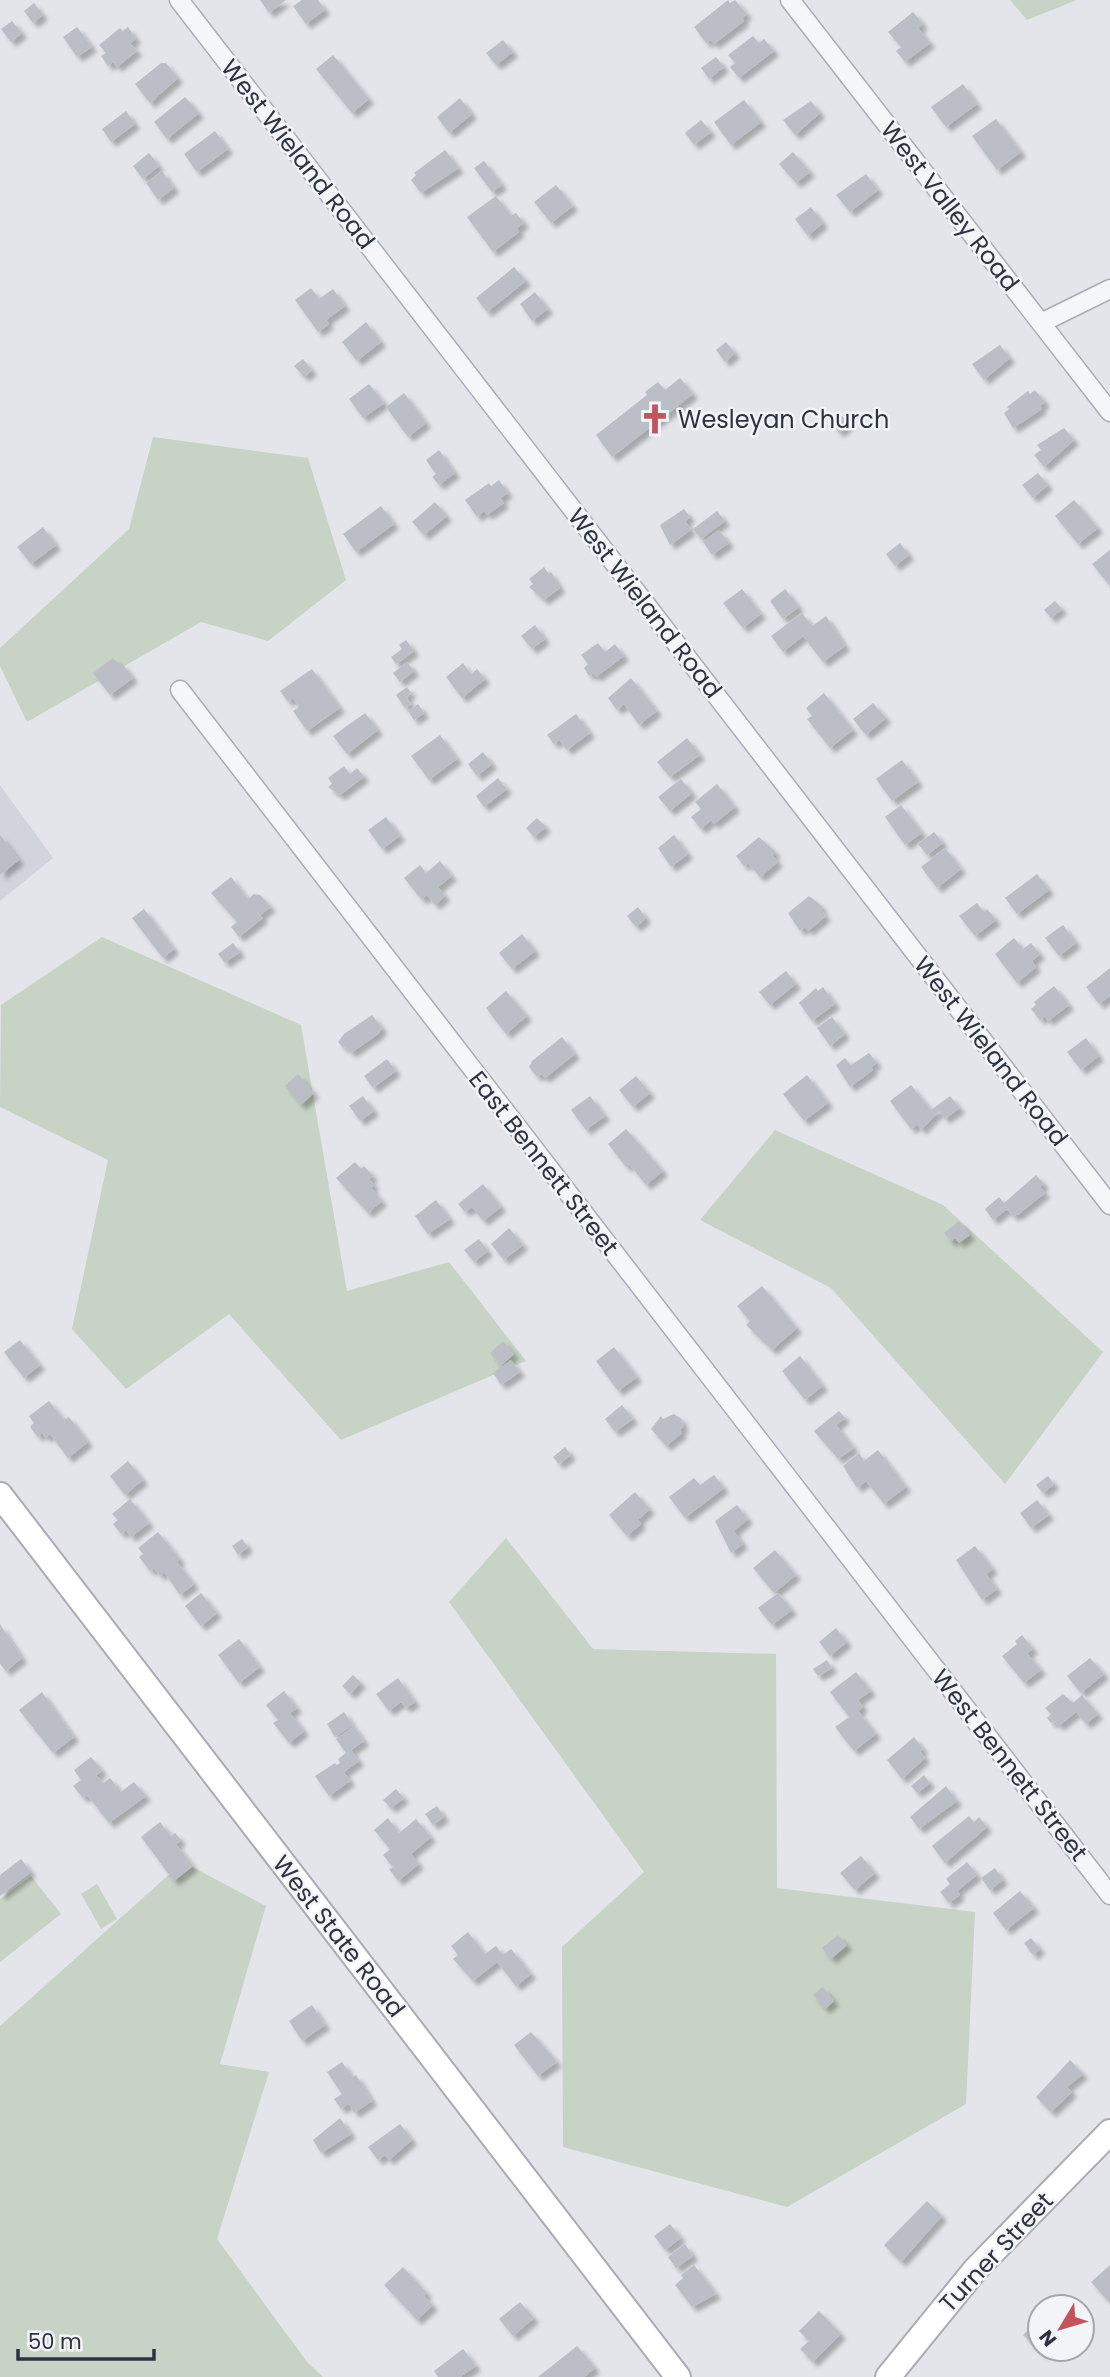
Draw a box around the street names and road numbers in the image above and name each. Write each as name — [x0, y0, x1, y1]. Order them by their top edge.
street label: West Wieland Road — [213, 52, 383, 256]
street label: West Valley Road — [873, 114, 1027, 298]
street label: West Wieland Road — [560, 501, 730, 705]
street label: West Wieland Road — [906, 949, 1076, 1153]
street label: East Bennett Street — [462, 1064, 626, 1262]
street label: West Bennett Street — [925, 1662, 1095, 1868]
street label: West State Road — [265, 1848, 413, 2024]
street label: Turner Street — [932, 2185, 1060, 2319]

